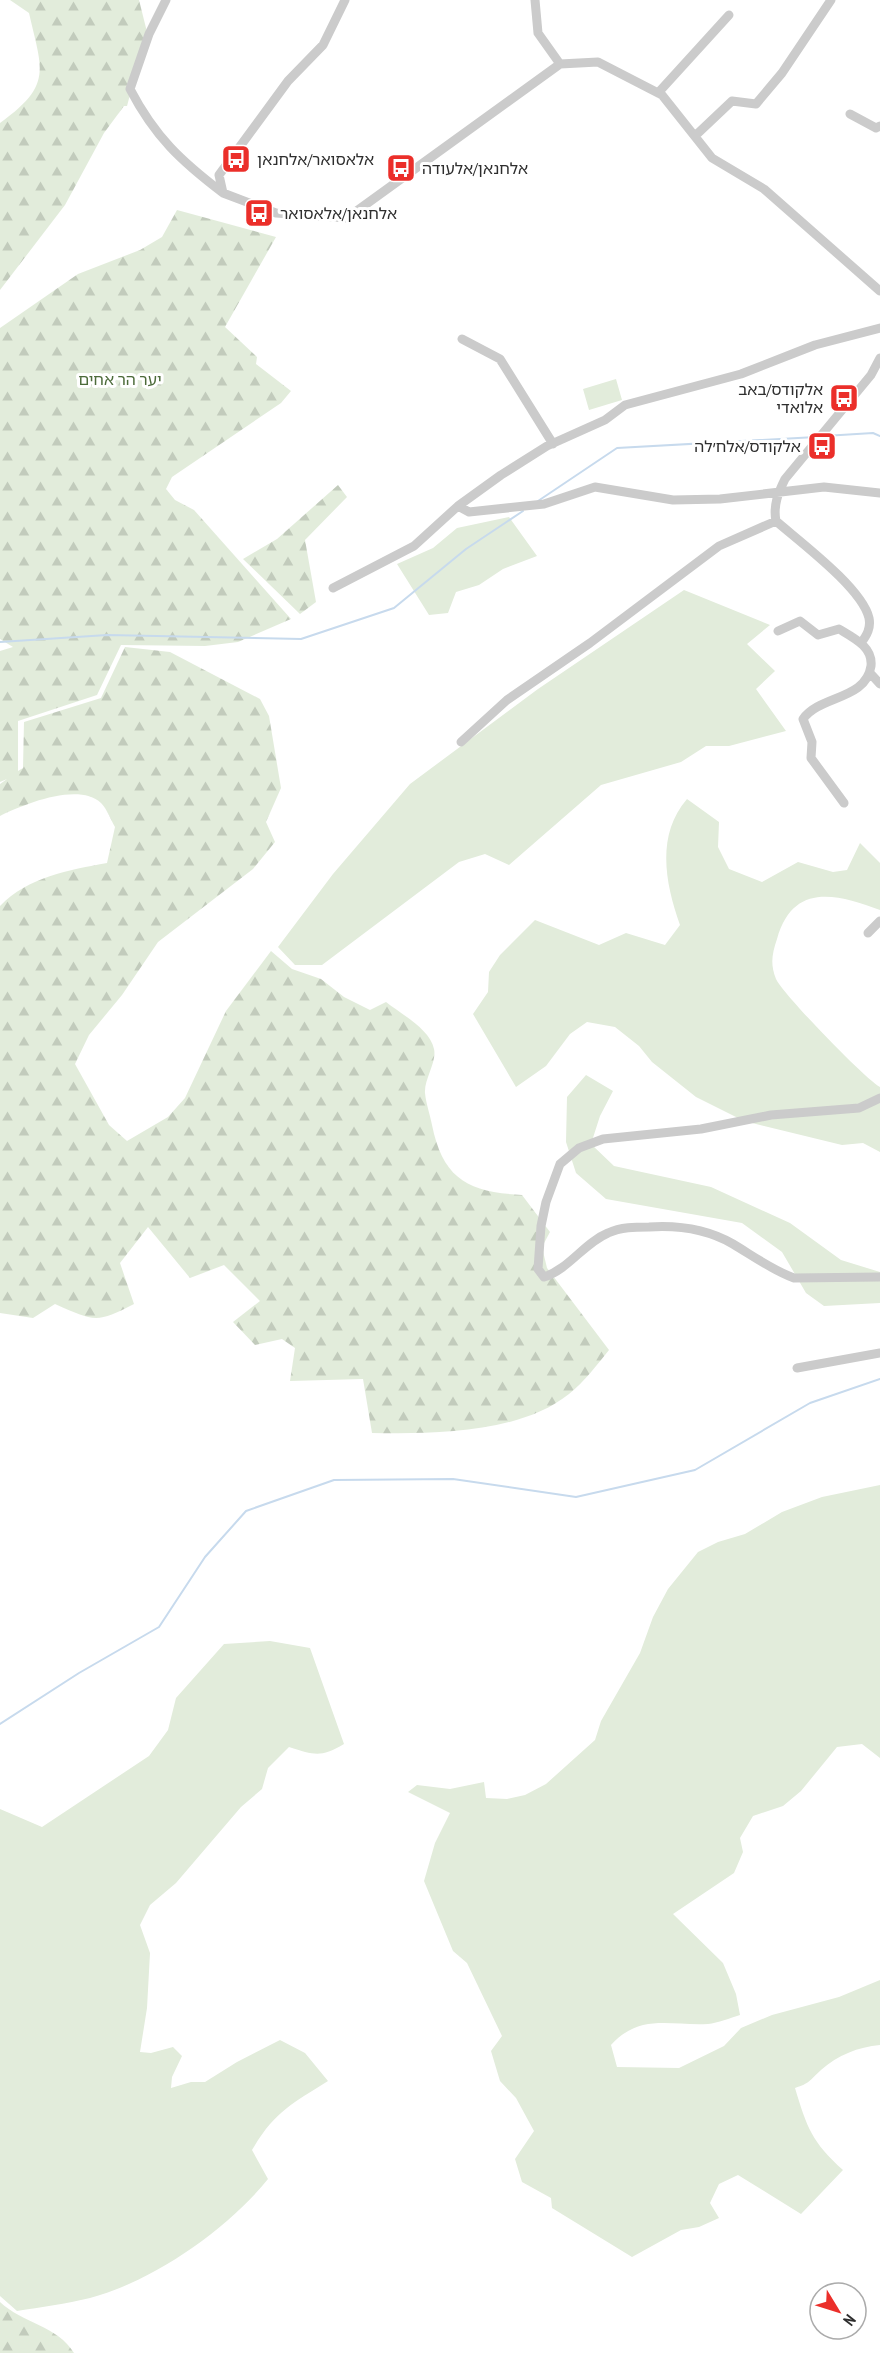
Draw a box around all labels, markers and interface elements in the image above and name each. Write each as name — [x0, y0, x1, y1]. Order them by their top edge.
bus stop icon: אלאסואר/אלחנאן — [220, 143, 252, 175]
place label: אלאסואר/אלחנאן — [257, 149, 374, 169]
bus stop icon: אלחנאן/אלעודה — [385, 152, 417, 184]
place label: אלחנאן/אלעודה — [422, 158, 528, 178]
bus stop icon: אלחנאן/אלאסואר — [243, 197, 275, 229]
place label: אלחנאן/אלאסואר — [280, 203, 397, 223]
park label: יער הר אחים — [78, 369, 162, 389]
place label: אלקודס/באב אלואדי — [738, 379, 823, 417]
bus stop icon: אלקודס/באב אלואדי — [828, 382, 860, 414]
bus stop icon: אלקודס/אלח׳לה — [806, 430, 838, 462]
place label: אלקודס/אלח׳לה — [694, 436, 801, 456]
north arrow — [808, 2281, 868, 2341]
text: N — [839, 2311, 860, 2330]

